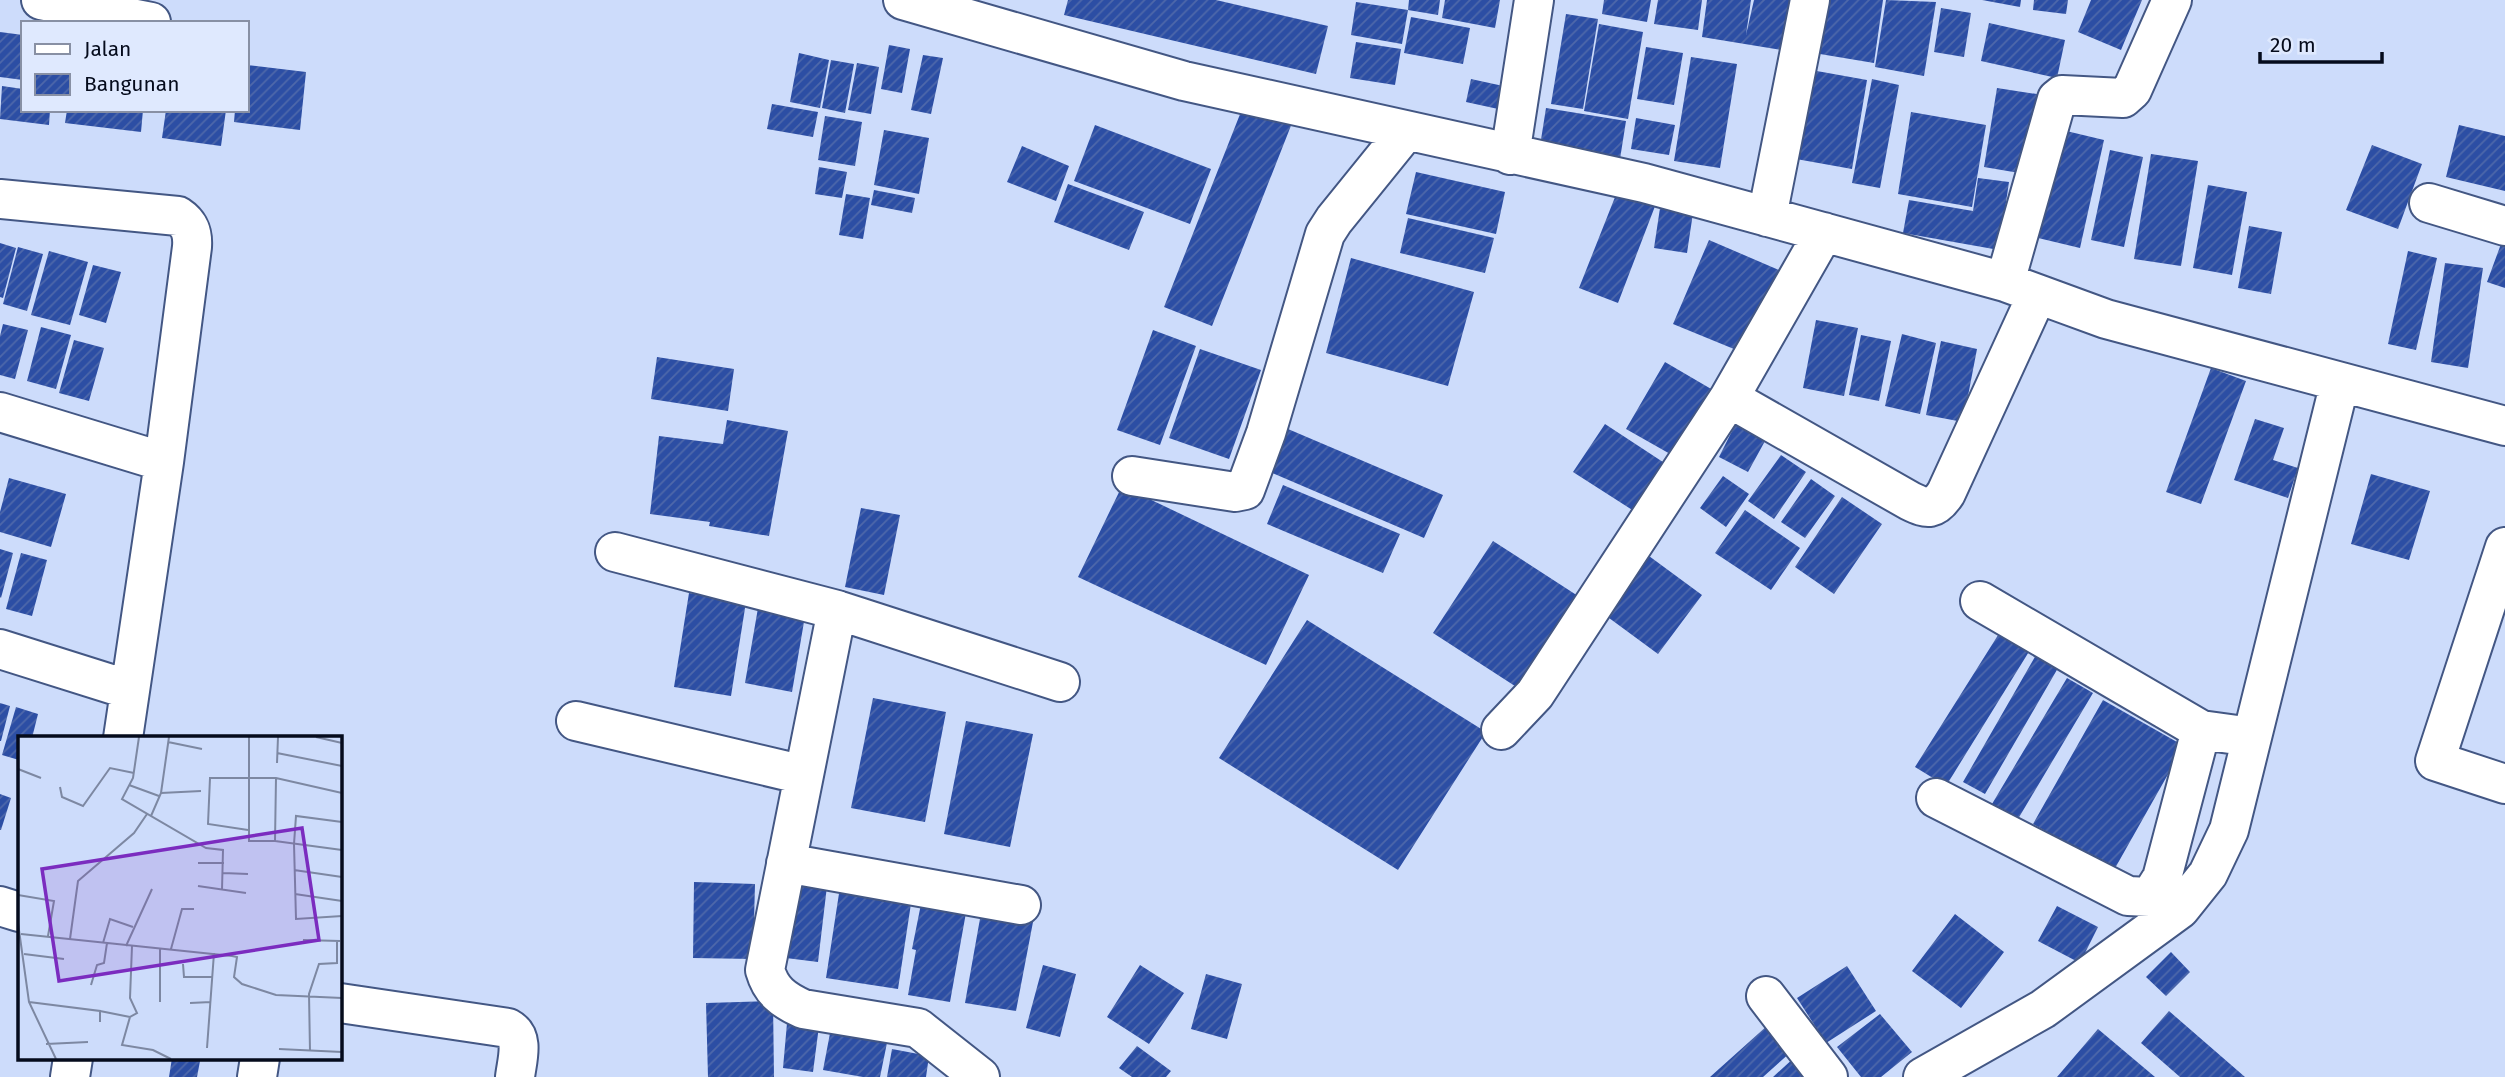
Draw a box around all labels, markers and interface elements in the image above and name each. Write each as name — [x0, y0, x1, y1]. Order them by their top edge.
legend — [21, 21, 248, 112]
scale bar — [2260, 21, 2382, 65]
text: 20 m — [2270, 32, 2316, 58]
text: Jalan — [84, 36, 131, 62]
text: Bangunan — [84, 71, 179, 97]
inset map — [18, 736, 341, 1060]

